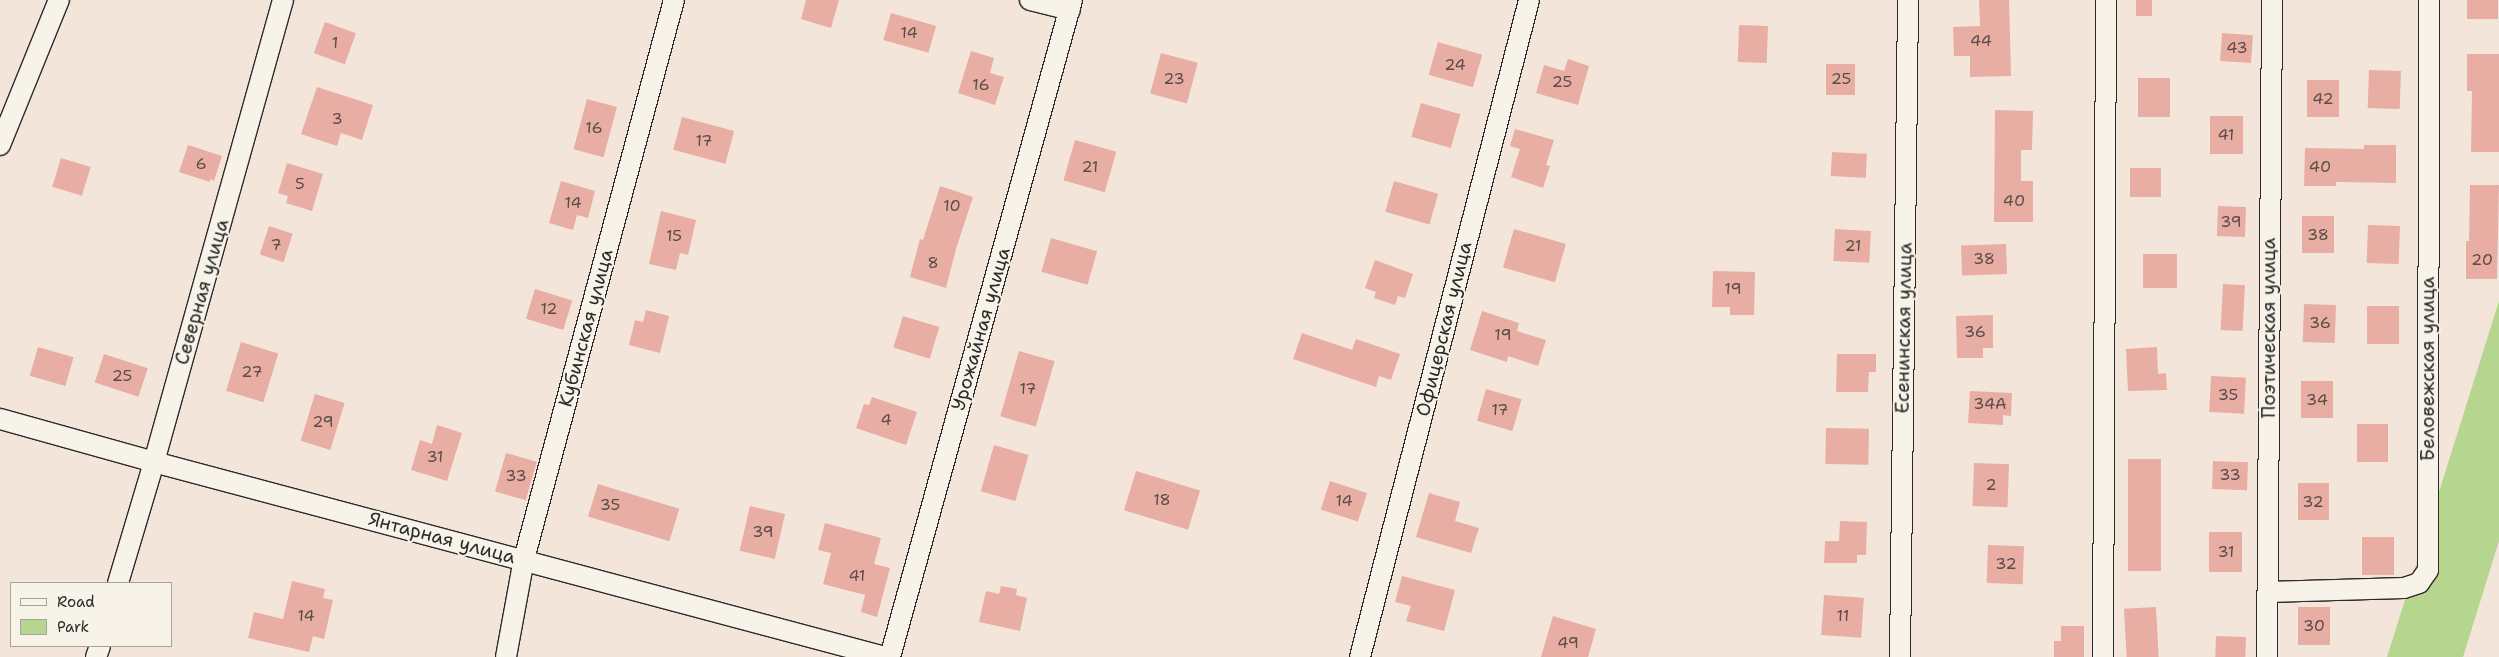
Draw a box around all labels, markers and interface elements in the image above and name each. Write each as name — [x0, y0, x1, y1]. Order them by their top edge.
house number: 14 — [900, 23, 918, 43]
house number: 44 — [1970, 31, 1992, 51]
house number: 1 — [332, 33, 338, 53]
house number: 43 — [2226, 38, 2248, 58]
house number: 24 — [1444, 55, 1466, 75]
house number: 23 — [1163, 69, 1185, 89]
house number: 25 — [1831, 69, 1851, 89]
house number: 25 — [1552, 72, 1572, 92]
house number: 16 — [972, 75, 990, 95]
house number: 42 — [2312, 89, 2334, 109]
house number: 3 — [331, 109, 343, 129]
house number: 16 — [585, 118, 603, 138]
house number: 41 — [2217, 125, 2235, 145]
house number: 17 — [695, 131, 713, 151]
house number: 6 — [195, 154, 207, 174]
house number: 21 — [1081, 157, 1099, 177]
house number: 40 — [2309, 157, 2331, 177]
house number: 5 — [295, 174, 305, 194]
house number: 40 — [2003, 191, 2025, 211]
house number: 14 — [564, 193, 582, 213]
house number: 10 — [943, 196, 961, 216]
house number: 39 — [2220, 212, 2242, 232]
street label: Северная улица — [170, 217, 234, 367]
house number: 38 — [2307, 225, 2329, 245]
house number: 15 — [666, 226, 682, 246]
house number: 7 — [270, 235, 282, 255]
house number: 21 — [1844, 236, 1862, 256]
street label: Поэтическая улица — [2258, 238, 2280, 418]
street label: Офицерская улица — [1411, 239, 1477, 419]
street label: Есенинская улица — [1891, 242, 1917, 414]
street label: Урожайная улица — [947, 245, 1015, 413]
street label: Кубинская улица — [554, 247, 618, 409]
house number: 38 — [1973, 249, 1995, 269]
house number: 20 — [2471, 250, 2493, 270]
house number: 8 — [927, 253, 939, 273]
street label: Беловежская улица — [2417, 277, 2439, 461]
house number: 19 — [1724, 279, 1742, 299]
house number: 12 — [540, 299, 558, 319]
house number: 36 — [2309, 313, 2331, 333]
house number: 36 — [1964, 322, 1986, 342]
house number: 19 — [1494, 325, 1512, 345]
house number: 27 — [241, 362, 263, 382]
house number: 25 — [112, 366, 132, 386]
house number: 17 — [1019, 379, 1037, 399]
house number: 35 — [2218, 385, 2238, 405]
house number: 34 — [2306, 390, 2328, 410]
house number: 34А — [1973, 394, 2007, 414]
house number: 17 — [1491, 400, 1509, 420]
house number: 4 — [880, 410, 892, 430]
house number: 29 — [312, 412, 334, 432]
house number: 31 — [426, 447, 444, 467]
house number: 33 — [2219, 465, 2241, 485]
house number: 33 — [505, 466, 527, 486]
house number: 2 — [1985, 475, 1997, 495]
house number: 18 — [1153, 490, 1171, 510]
house number: 14 — [1335, 491, 1353, 511]
house number: 32 — [2302, 492, 2324, 512]
house number: 35 — [600, 495, 620, 515]
street label: Янтарная улица — [366, 507, 518, 569]
house number: 39 — [752, 522, 774, 542]
house number: 31 — [2217, 542, 2235, 562]
house number: 32 — [1995, 554, 2017, 574]
house number: 41 — [848, 566, 866, 586]
legend — [10, 582, 172, 647]
text: Road — [57, 592, 95, 612]
house number: 14 — [297, 606, 315, 626]
house number: 11 — [1837, 606, 1849, 626]
house number: 30 — [2303, 616, 2325, 636]
text: Park — [57, 617, 89, 637]
house number: 49 — [1557, 633, 1579, 653]

